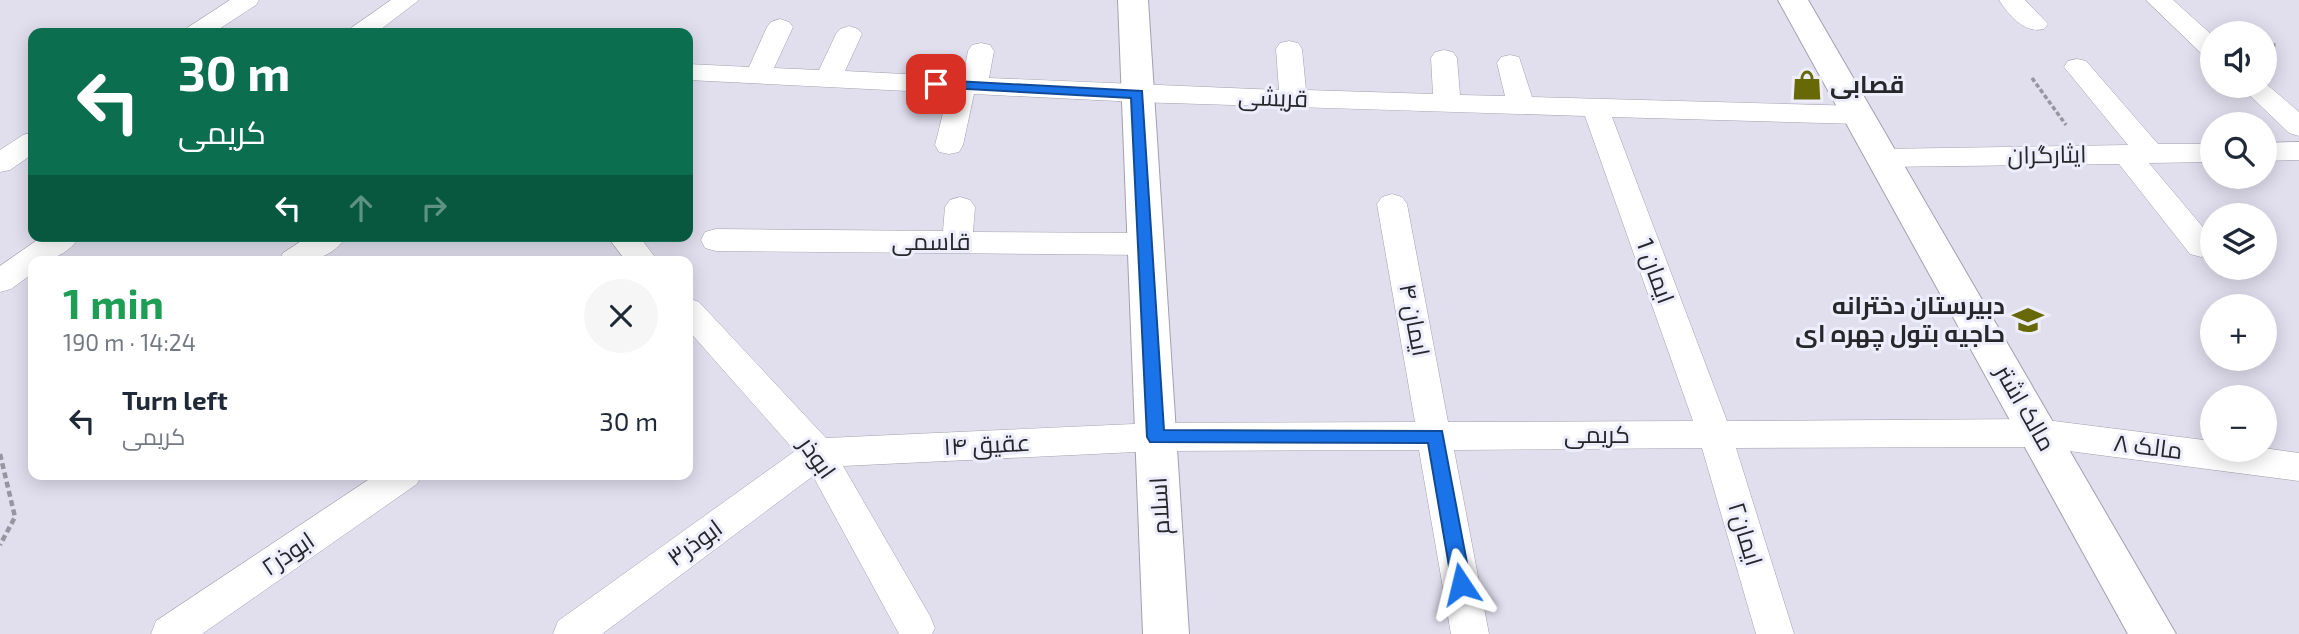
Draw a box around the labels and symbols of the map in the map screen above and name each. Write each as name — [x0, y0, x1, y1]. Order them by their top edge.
pin — [906, 54, 966, 114]
shop icon: قصابی — [1790, 68, 1824, 102]
place label: قصابی — [1830, 69, 1904, 99]
street label: قریشی — [1238, 81, 1309, 113]
street label: ایثارگران — [2007, 138, 2087, 170]
street label: قاسمی — [892, 226, 970, 256]
street label: ایمان 1 — [1630, 234, 1682, 307]
street label: ایمان ۴ — [1393, 281, 1437, 359]
place label: دبیرستان دخترانه حاجیه بتول چهره ای — [1795, 290, 2005, 351]
school or university icon: دبیرستان دخترانه حاجیه بتول چهره ای — [2011, 303, 2045, 337]
street label: مالک اشتر — [1989, 357, 2063, 455]
street label: کریمی — [1564, 419, 1630, 449]
street label: عقیق ۱۴ — [943, 427, 1031, 462]
street label: مالک ۸ — [2112, 427, 2184, 464]
street label: ابوذر — [792, 429, 843, 484]
street label: اسلام — [1143, 476, 1177, 536]
street label: ایمان۲ — [1722, 498, 1770, 569]
street label: ابوذر۳ — [661, 512, 727, 571]
street label: ابوذر۲ — [255, 525, 319, 581]
position arrow — [1424, 547, 1498, 621]

